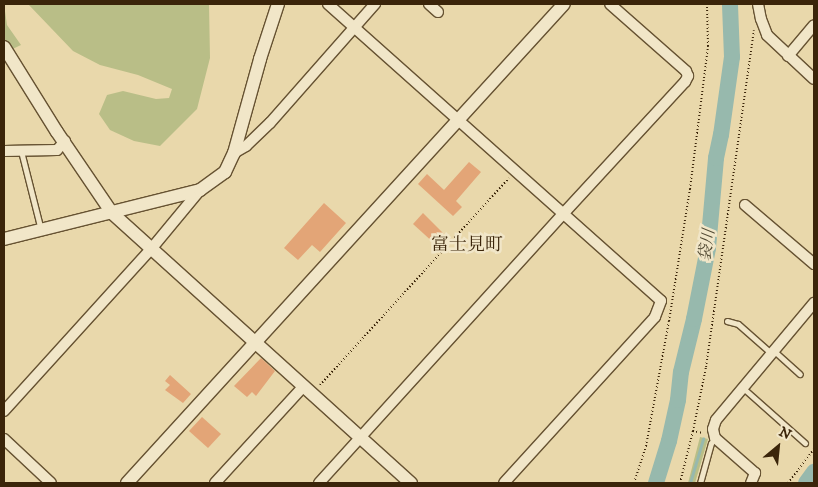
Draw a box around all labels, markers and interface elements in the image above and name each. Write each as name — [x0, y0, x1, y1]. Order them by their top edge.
water label: 袋川 — [695, 228, 719, 262]
district label: 富士見町 — [431, 234, 503, 256]
north arrow — [753, 422, 803, 472]
text: N — [776, 423, 794, 444]

